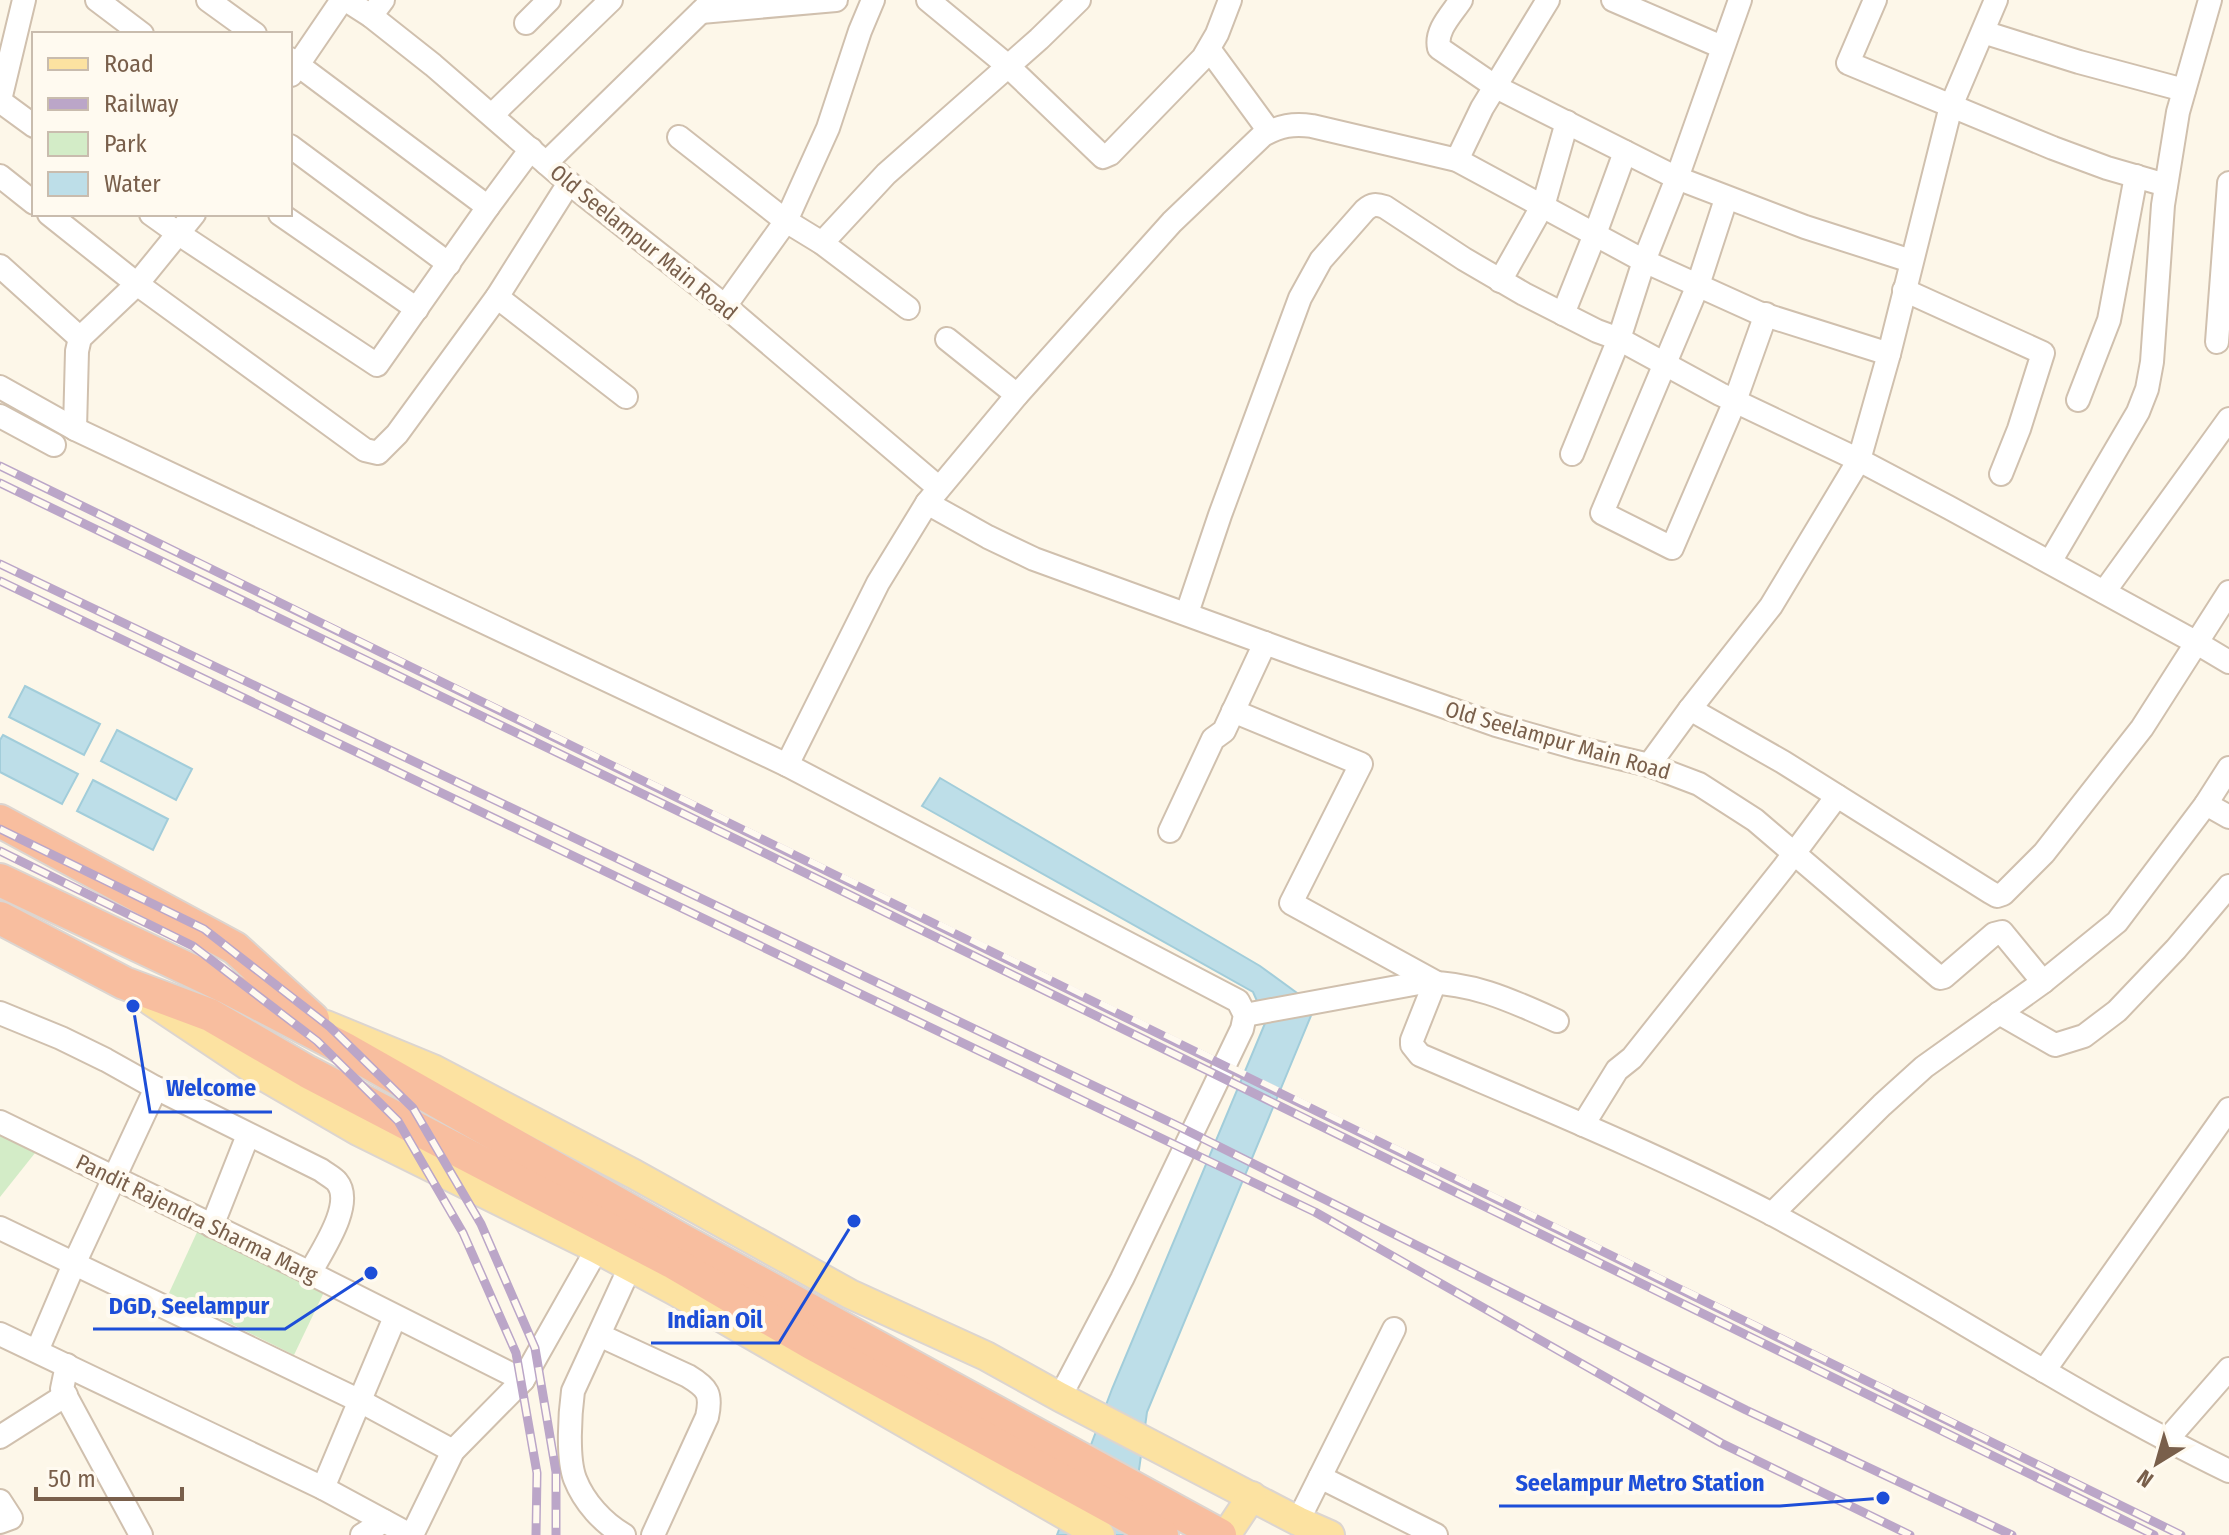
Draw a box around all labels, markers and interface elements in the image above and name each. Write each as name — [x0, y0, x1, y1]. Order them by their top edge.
legend — [32, 32, 292, 216]
text: Road — [104, 50, 154, 78]
text: Railway — [104, 90, 179, 118]
text: Park — [104, 130, 147, 158]
street label: Old Seelampur Main Road — [545, 159, 743, 326]
text: Water — [104, 170, 161, 198]
street label: Old Seelampur Main Road — [1442, 695, 1674, 786]
callout: Welcome — [150, 1064, 272, 1112]
text: Welcome — [166, 1074, 256, 1102]
street label: Pandit Rajendra Sharma Marg — [72, 1148, 323, 1289]
callout: DGD, Seelampur — [93, 1281, 285, 1329]
text: DGD, Seelampur — [109, 1292, 269, 1320]
callout: Indian Oil — [651, 1295, 779, 1343]
text: Indian Oil — [667, 1306, 763, 1334]
north arrow — [2117, 1423, 2197, 1503]
scale bar — [36, 1451, 182, 1501]
callout: Seelampur Metro Station — [1499, 1458, 1780, 1506]
text: N — [2132, 1464, 2159, 1493]
text: 50 m — [48, 1465, 96, 1493]
text: Seelampur Metro Station — [1515, 1469, 1765, 1497]

